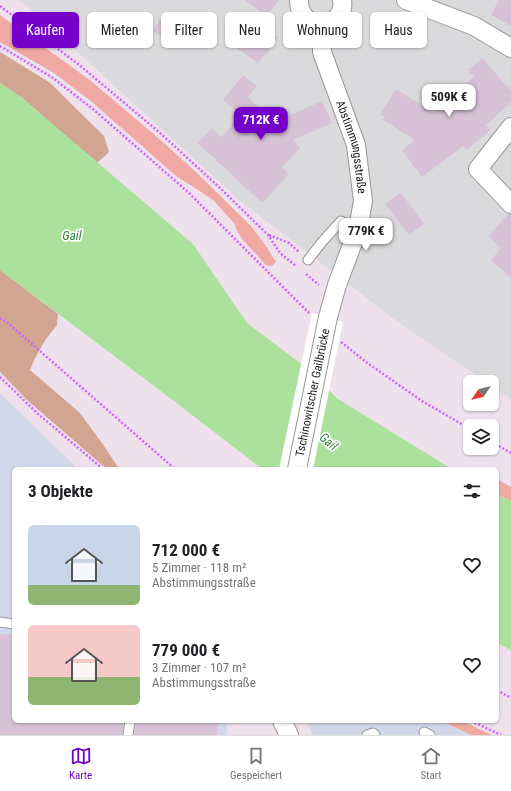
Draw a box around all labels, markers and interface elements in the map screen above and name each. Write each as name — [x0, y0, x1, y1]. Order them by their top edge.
chip: Kaufen — [12, 12, 79, 48]
chip: Mieten — [87, 12, 153, 48]
chip: Filter — [161, 12, 217, 48]
chip: Neu — [225, 12, 275, 48]
chip: Wohnung — [283, 12, 362, 48]
chip: Haus — [370, 12, 427, 48]
pin: 509K € — [416, 84, 482, 118]
text: 509K € — [431, 89, 467, 104]
street label: Abstimmungsstraße — [333, 98, 369, 195]
pin: 712K € — [228, 107, 294, 141]
text: 712K € — [243, 112, 279, 127]
pin: 779K € — [333, 218, 399, 252]
text: 779K € — [348, 223, 384, 238]
water label: Gail — [62, 228, 83, 243]
street label: Tschinowitscher Gailbrücke — [291, 328, 333, 458]
north arrow — [463, 375, 499, 411]
map controls — [463, 375, 499, 455]
button: layers — [463, 419, 499, 455]
water label: Gail — [317, 429, 341, 453]
icon: filters — [461, 480, 483, 502]
text: 3 Objekte — [28, 481, 93, 501]
text: 712 000 € — [152, 540, 220, 560]
icon: home — [60, 541, 108, 589]
icon: heart — [461, 554, 483, 576]
text: 5 Zimmer · 118 m² — [152, 560, 246, 575]
text: Abstimmungsstraße — [152, 575, 256, 590]
text: 779 000 € — [152, 640, 220, 660]
icon: home — [60, 641, 108, 689]
icon: heart — [461, 654, 483, 676]
text: 3 Zimmer · 107 m² — [152, 660, 246, 675]
text: Abstimmungsstraße — [152, 675, 256, 690]
tab: Karte — [69, 745, 92, 782]
tab: Gespeichert — [230, 745, 282, 782]
tab: Start — [420, 745, 442, 782]

